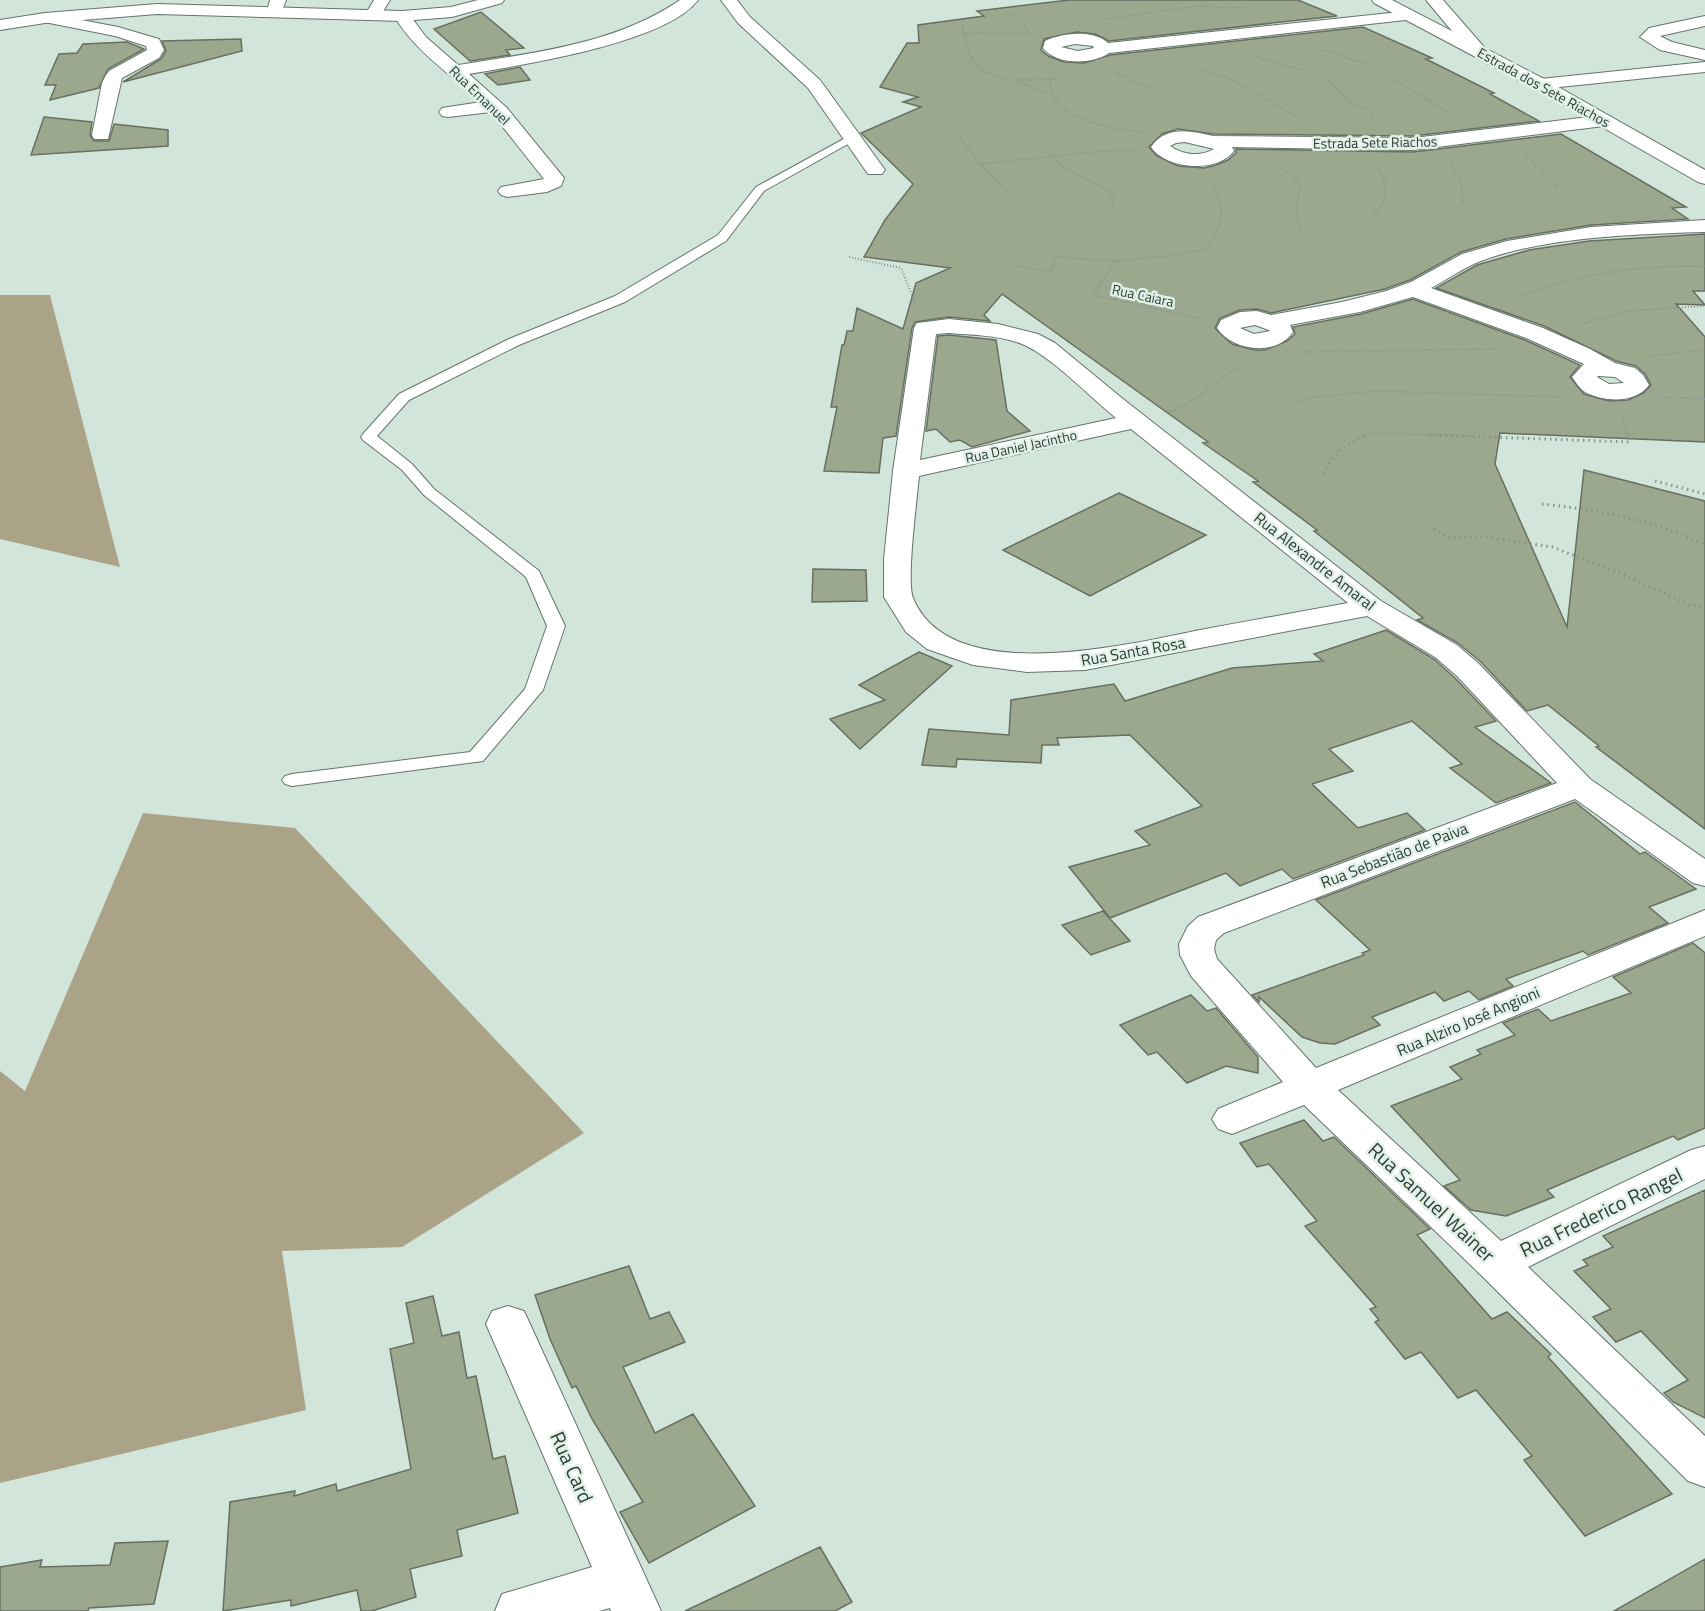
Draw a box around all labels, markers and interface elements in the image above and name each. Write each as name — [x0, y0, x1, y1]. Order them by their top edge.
street label: Estrada dos Sete Riachos — [1474, 42, 1614, 132]
street label: Rua Emanuel — [445, 60, 515, 130]
street label: Estrada Sete Riachos — [1313, 130, 1437, 154]
street label: Rua Caiara — [1110, 278, 1176, 312]
street label: Rua Daniel Jacintho — [963, 424, 1079, 468]
street label: Rua Alexandre Amaral — [1249, 506, 1381, 616]
street label: Rua Santa Rosa — [1079, 630, 1187, 672]
street label: Rua Sebastião de Paiva — [1317, 816, 1471, 894]
street label: Rua Alziro José Angioni — [1393, 980, 1543, 1062]
street label: Rua Samuel Wainer — [1361, 1135, 1503, 1269]
street label: Rua Frederico Rangel — [1514, 1159, 1688, 1265]
street label: Rua Card — [542, 1426, 602, 1508]

